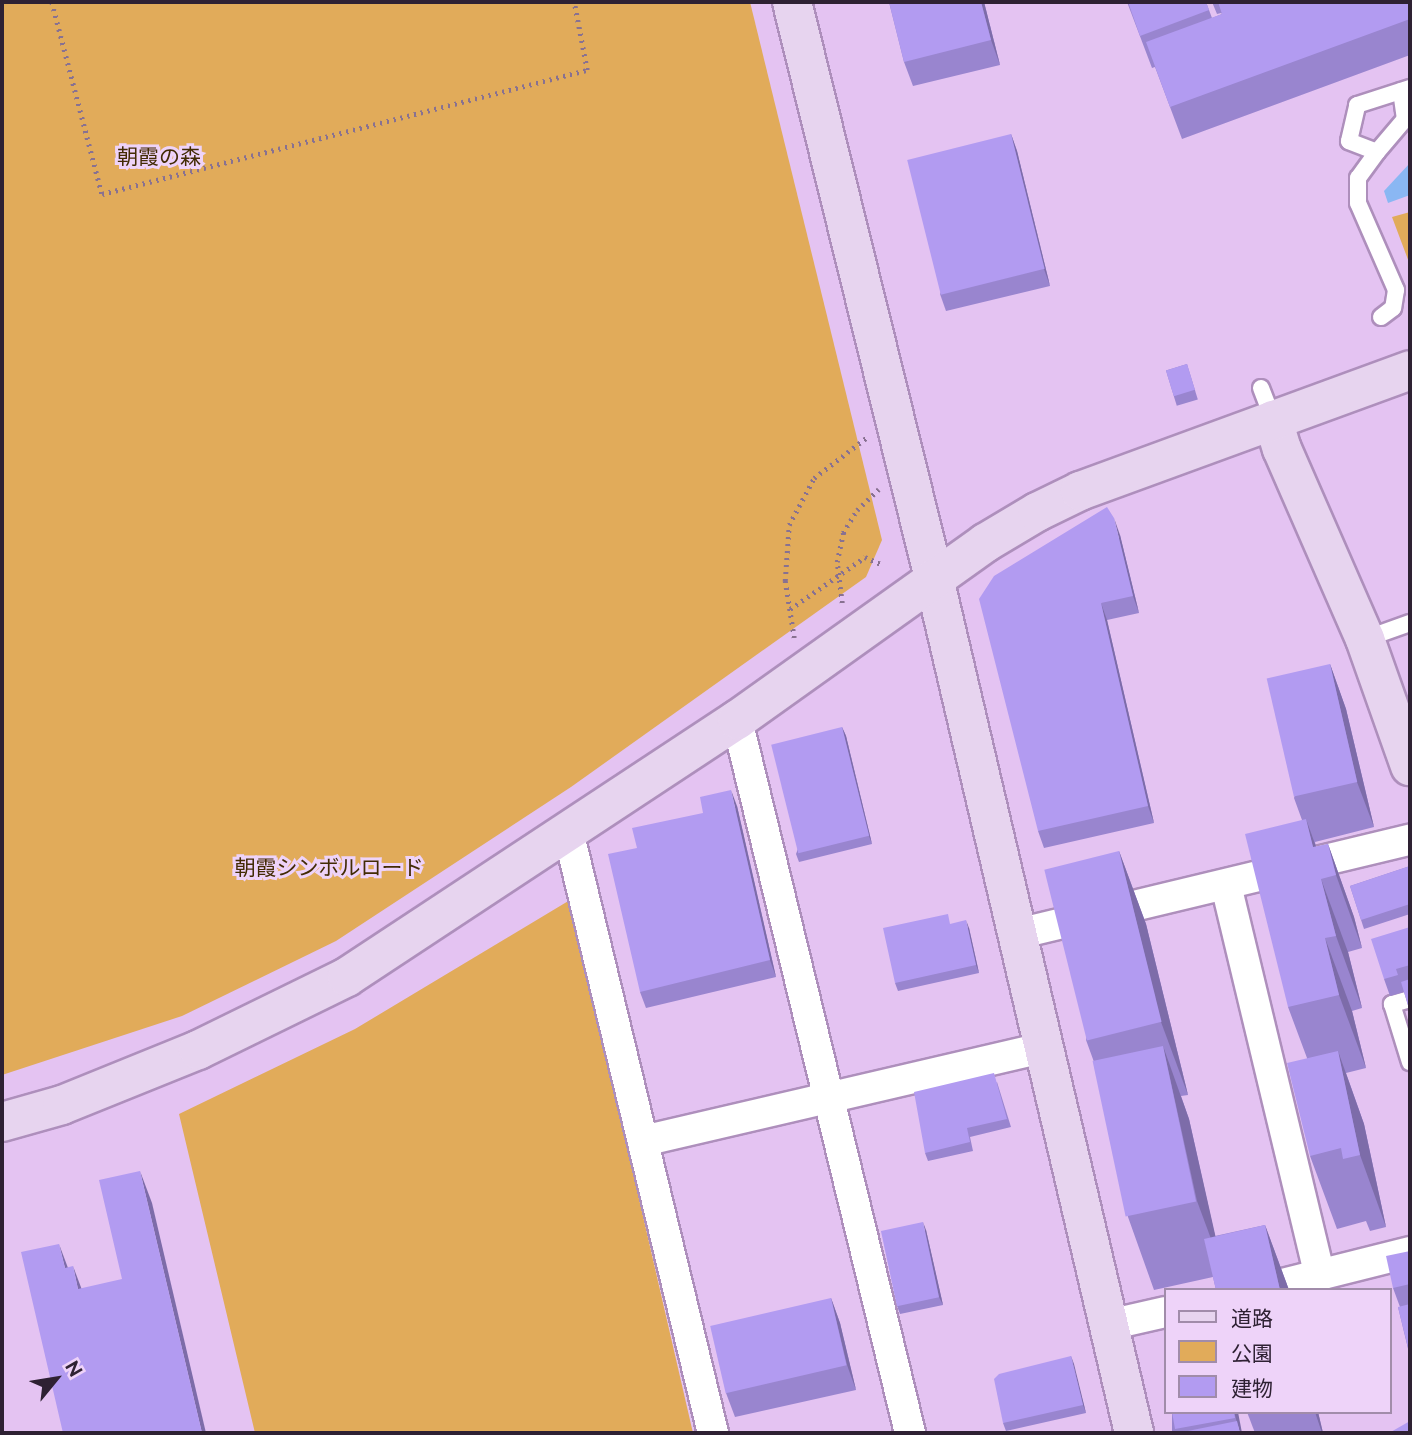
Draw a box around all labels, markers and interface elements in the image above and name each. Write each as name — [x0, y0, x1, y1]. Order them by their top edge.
park label: 朝霞の森 — [117, 144, 201, 170]
park label: 朝霞シンボルロード — [235, 855, 423, 881]
legend — [1164, 1288, 1391, 1414]
text: 道路 — [1231, 1306, 1273, 1331]
text: 公園 — [1231, 1341, 1273, 1366]
north arrow — [21, 1344, 91, 1414]
text: N — [61, 1357, 87, 1380]
text: 建物 — [1231, 1376, 1273, 1401]

